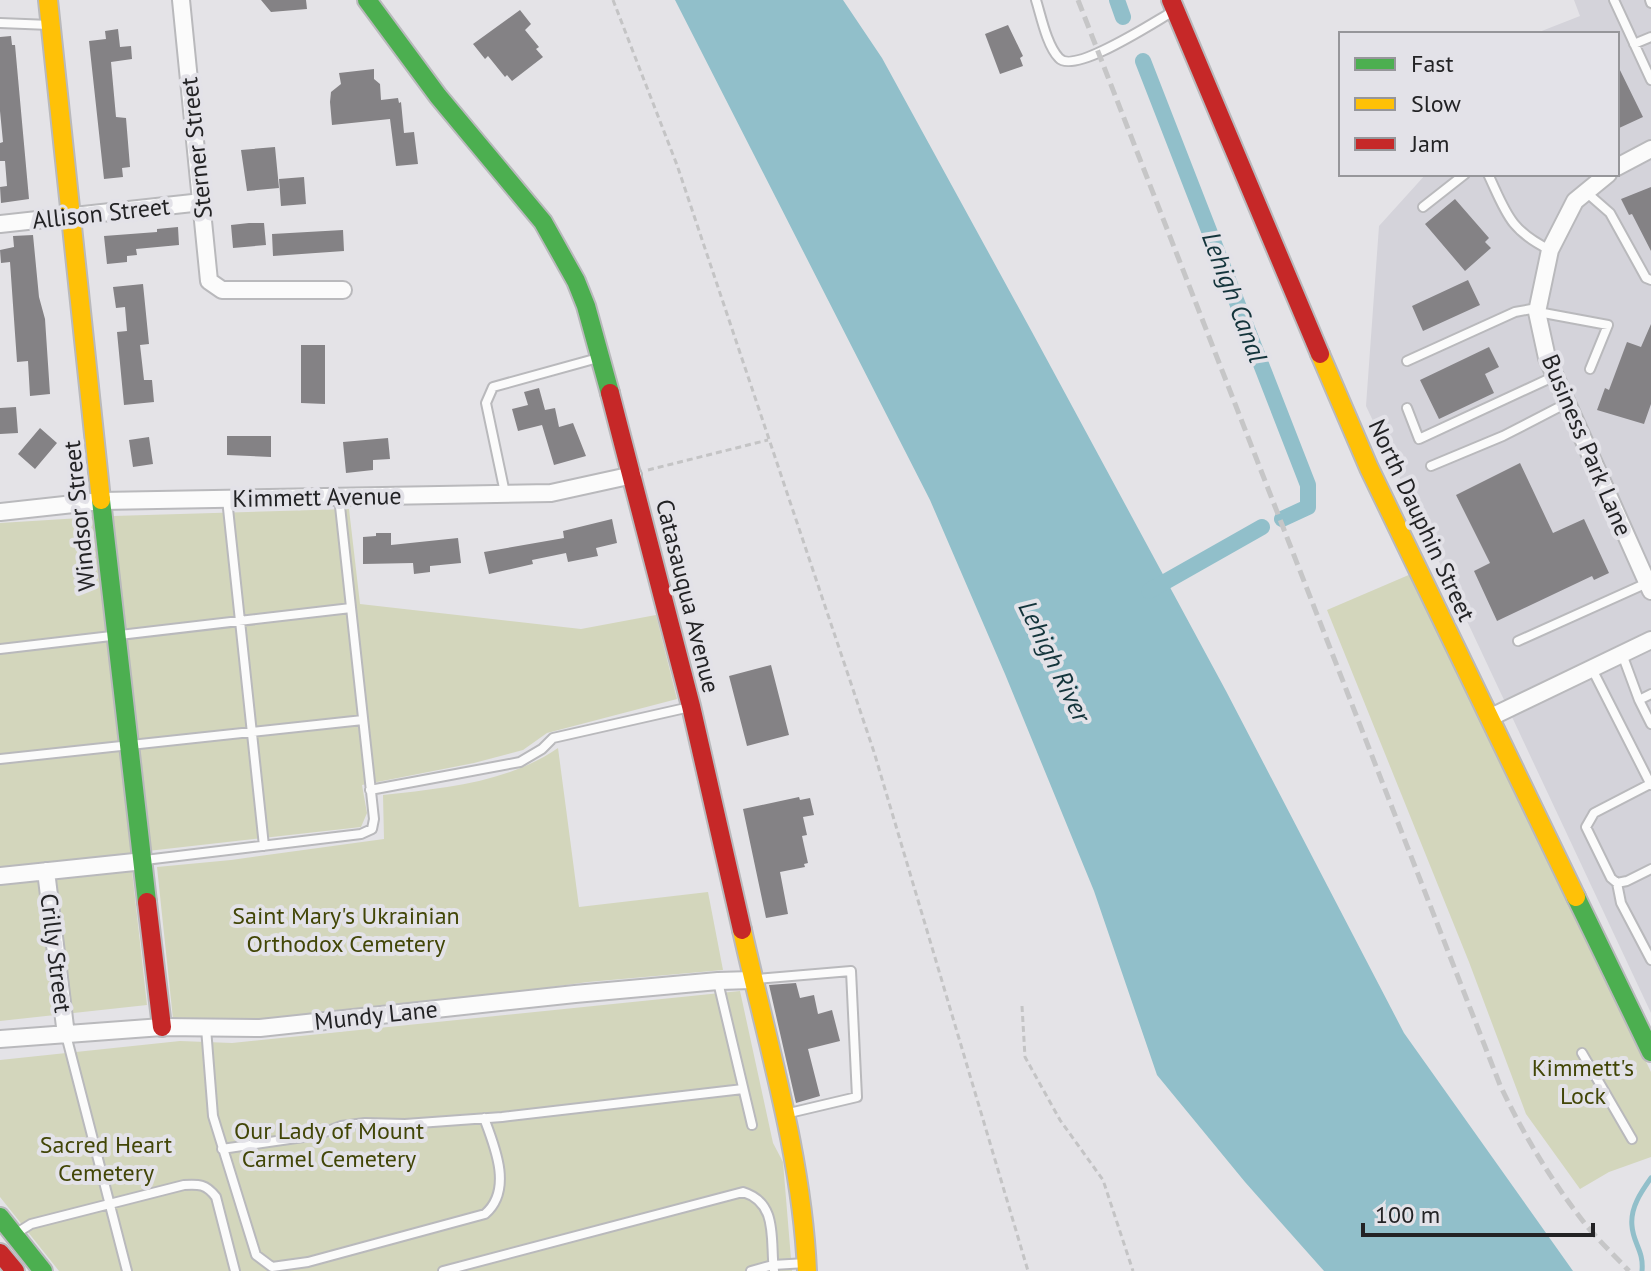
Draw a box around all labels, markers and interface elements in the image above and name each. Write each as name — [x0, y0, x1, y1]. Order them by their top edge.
legend — [1339, 32, 1619, 176]
text: Fast — [1411, 48, 1454, 79]
street label: Sterner Street — [173, 76, 219, 220]
text: Slow — [1411, 88, 1461, 119]
text: Jam — [1410, 128, 1449, 159]
street label: Allison Street — [31, 190, 171, 236]
water label: Lehigh Canal — [1195, 227, 1275, 367]
street label: Business Park Lane — [1535, 349, 1639, 541]
street label: North Dauphin Street — [1362, 414, 1482, 626]
street label: Windsor Street — [56, 439, 102, 593]
street label: Kimmett Avenue — [232, 480, 402, 514]
street label: Catasauqua Avenue — [649, 496, 727, 696]
water label: Lehigh River — [1011, 595, 1099, 728]
street label: Crilly Street — [33, 892, 79, 1014]
park label: Saint Mary's Ukrainian Orthodox Cemetery — [232, 900, 460, 959]
street label: Mundy Lane — [313, 993, 439, 1037]
park label: Kimmett's Lock — [1532, 1052, 1634, 1111]
park label: Our Lady of Mount Carmel Cemetery — [234, 1115, 424, 1174]
park label: Sacred Heart Cemetery — [40, 1129, 172, 1188]
scale bar — [1363, 1187, 1593, 1237]
text: 100 m — [1375, 1199, 1440, 1230]

